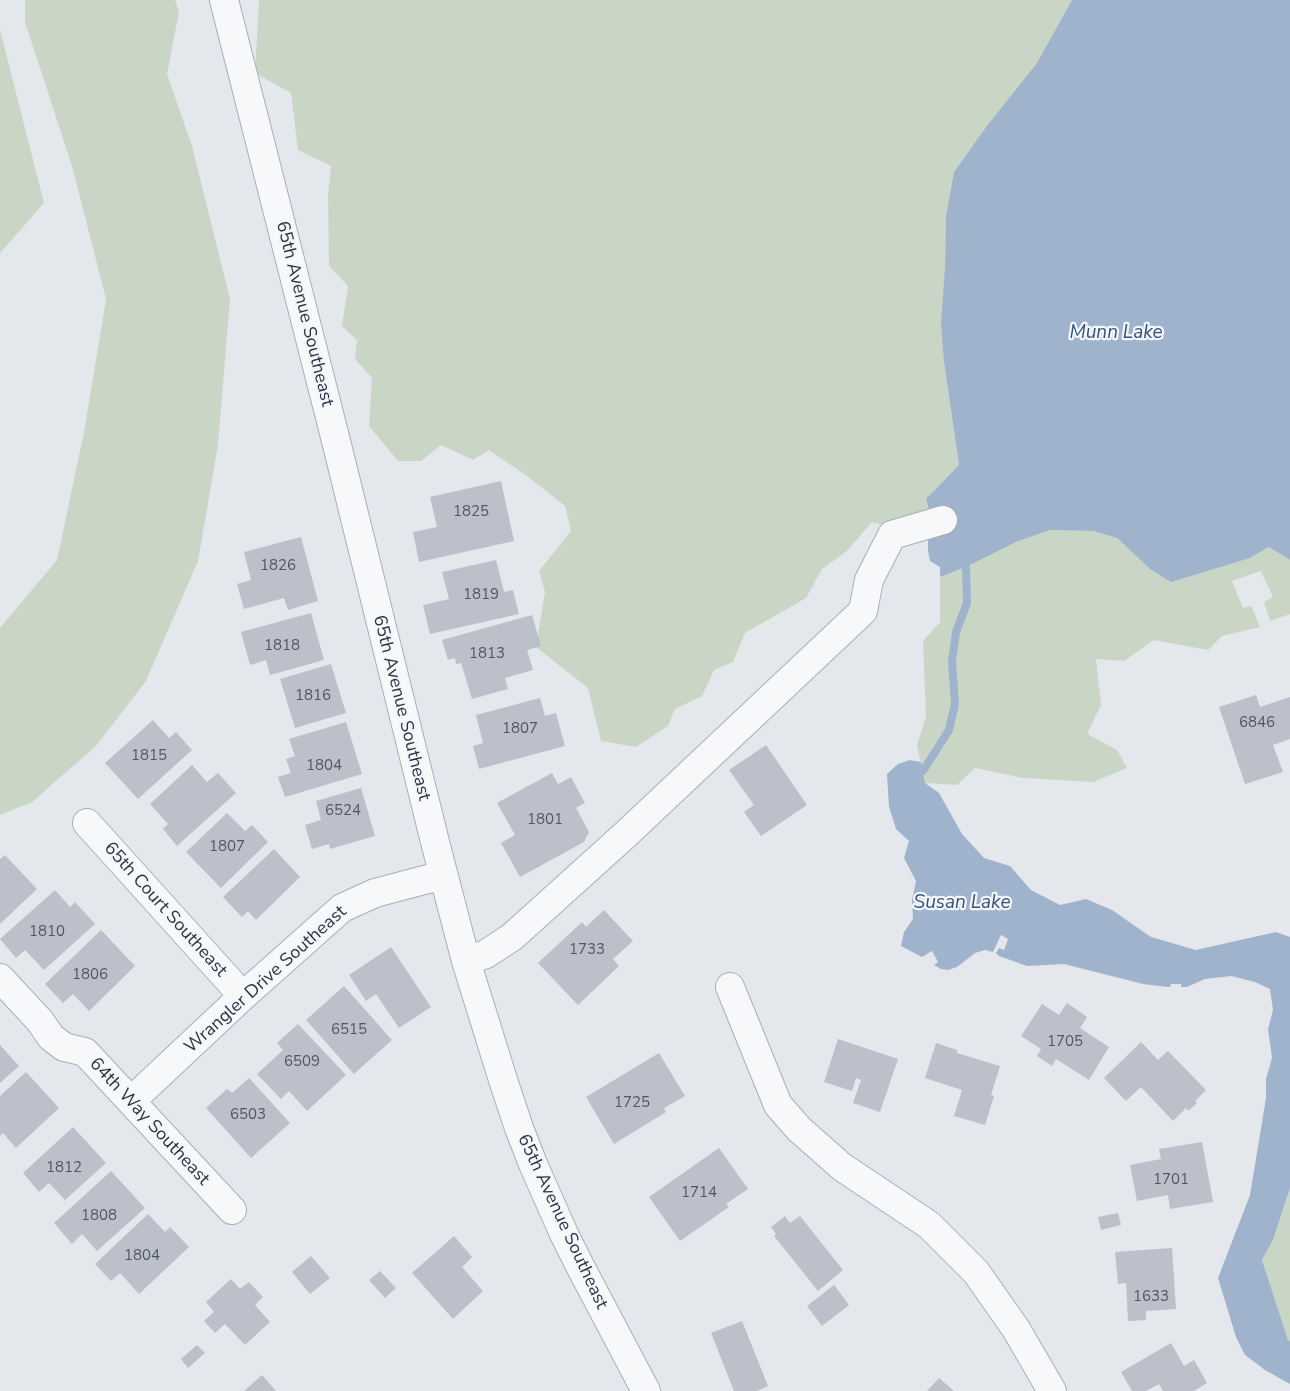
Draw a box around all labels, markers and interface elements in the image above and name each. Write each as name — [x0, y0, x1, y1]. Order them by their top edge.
street label: 65th Avenue Southeast — [270, 219, 338, 409]
water label: Munn Lake — [1069, 322, 1163, 344]
house number: 1825 — [453, 503, 489, 521]
house number: 1826 — [260, 557, 296, 575]
house number: 1819 — [463, 586, 499, 604]
street label: 65th Avenue Southeast — [367, 613, 435, 803]
house number: 1818 — [264, 637, 300, 655]
house number: 1813 — [469, 645, 505, 663]
house number: 1816 — [295, 687, 331, 705]
house number: 6846 — [1239, 714, 1275, 732]
house number: 1807 — [502, 720, 538, 738]
house number: 1815 — [131, 747, 167, 765]
house number: 1804 — [306, 757, 342, 775]
house number: 6524 — [325, 802, 361, 820]
house number: 1801 — [527, 811, 563, 829]
street label: 65th Court Southeast — [99, 838, 231, 982]
house number: 1807 — [209, 838, 245, 856]
water label: Susan Lake — [914, 892, 1010, 914]
street label: Wrangler Drive Southeast — [181, 902, 351, 1058]
house number: 1810 — [29, 923, 65, 941]
house number: 1733 — [569, 941, 605, 959]
house number: 1806 — [72, 966, 108, 984]
house number: 6515 — [331, 1021, 367, 1039]
house number: 1705 — [1047, 1033, 1083, 1051]
house number: 6509 — [284, 1053, 320, 1071]
street label: 64th Way Southeast — [84, 1054, 214, 1190]
house number: 1725 — [614, 1094, 650, 1112]
house number: 6503 — [230, 1106, 266, 1124]
street label: 65th Avenue Southeast — [512, 1131, 612, 1313]
house number: 1812 — [46, 1159, 82, 1177]
house number: 1701 — [1153, 1171, 1189, 1189]
house number: 1714 — [681, 1184, 717, 1202]
house number: 1808 — [81, 1207, 117, 1225]
house number: 1804 — [124, 1247, 160, 1265]
house number: 1633 — [1133, 1288, 1169, 1306]

